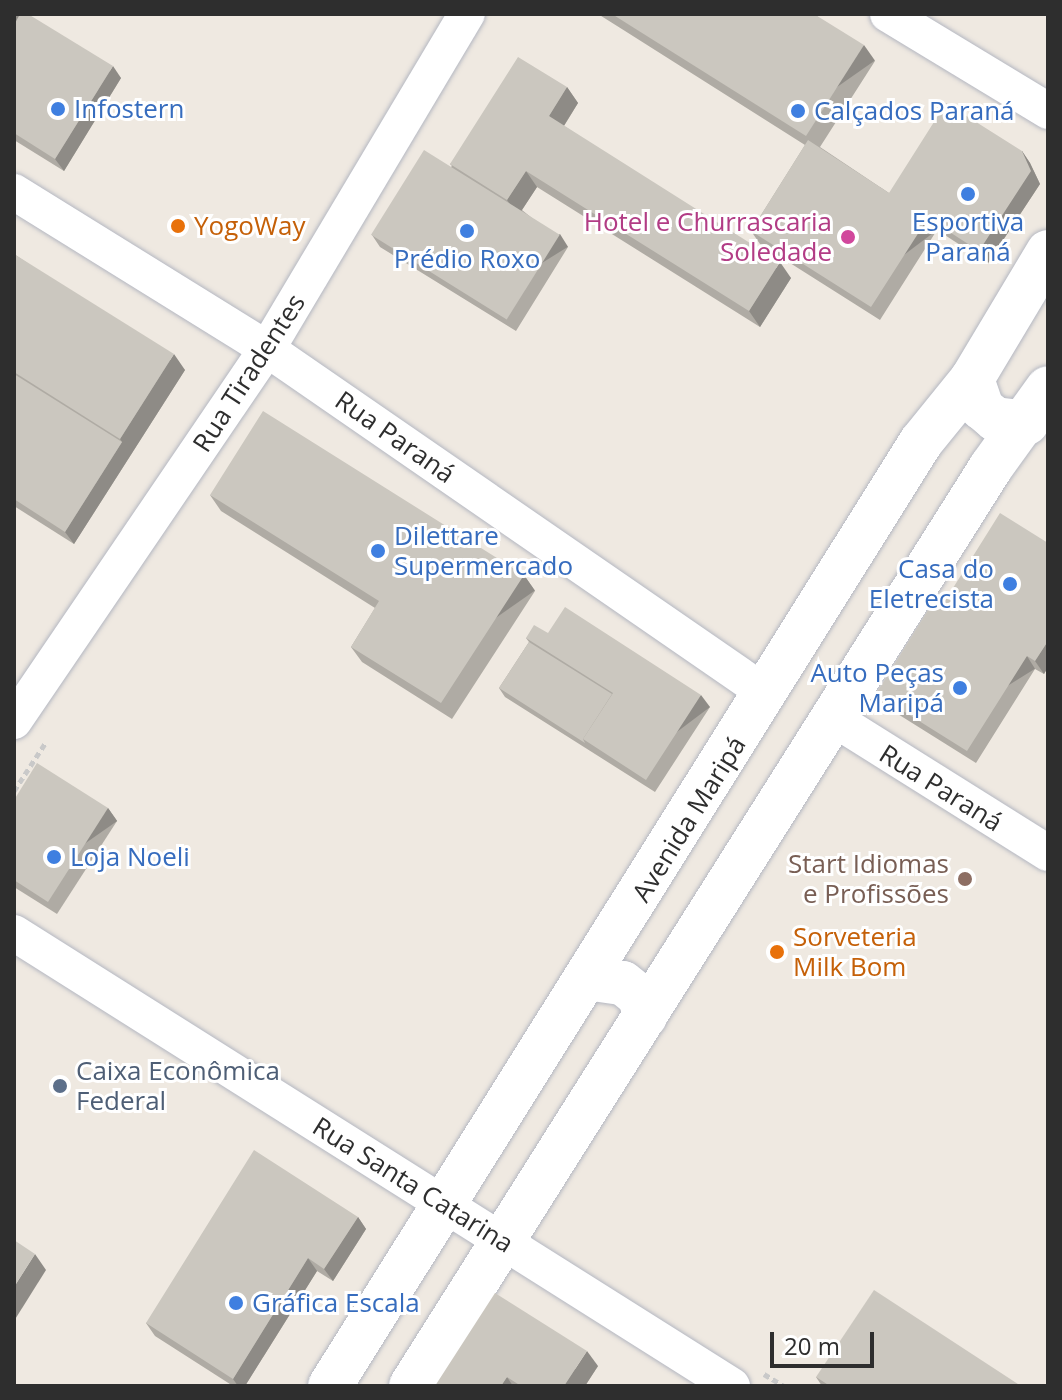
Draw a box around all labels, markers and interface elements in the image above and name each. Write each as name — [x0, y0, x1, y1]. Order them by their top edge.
place label: Infostern — [74, 93, 184, 125]
place label: Calçados Paraná — [814, 95, 1015, 127]
marker: Infostern — [49, 100, 67, 118]
marker: Calçados Paraná — [789, 102, 807, 120]
marker: Esportiva Paraná — [959, 185, 977, 203]
place label: Hotel e Churrascaria Soledade — [584, 206, 832, 268]
place label: Esportiva Paraná — [912, 206, 1024, 268]
place label: YogoWay — [194, 210, 305, 242]
marker: YogoWay — [169, 217, 187, 235]
marker: Prédio Roxo — [458, 222, 476, 240]
marker: Hotel e Churrascaria Soledade — [839, 228, 857, 246]
place label: Prédio Roxo — [394, 243, 540, 275]
street label: Rua Tiradentes — [186, 288, 312, 458]
street label: Rua Paraná — [329, 384, 461, 490]
place label: Dilettare Supermercado — [394, 520, 573, 582]
marker: Dilettare Supermercado — [369, 542, 387, 560]
place label: Casa do Eletrecista — [869, 553, 994, 614]
marker: Casa do Eletrecista — [1001, 575, 1019, 593]
place label: Auto Peças Maripá — [810, 657, 944, 718]
marker: Auto Peças Maripá — [951, 679, 969, 697]
street label: Avenida Maripá — [626, 731, 752, 907]
street label: Rua Paraná — [874, 738, 1008, 838]
place label: Loja Noeli — [70, 841, 190, 873]
marker: Loja Noeli — [45, 848, 63, 866]
place label: Start Idiomas e Profissões — [788, 848, 949, 910]
marker: Start Idiomas e Profissões — [956, 870, 974, 888]
place label: Sorveteria Milk Bom — [793, 921, 917, 982]
marker: Sorveteria Milk Bom — [768, 943, 786, 961]
place label: Caixa Econômica Federal — [76, 1055, 280, 1116]
marker: Caixa Econômica Federal — [51, 1077, 69, 1095]
street label: Rua Santa Catarina — [307, 1111, 519, 1259]
place label: Gráfica Escala — [252, 1287, 420, 1319]
marker: Gráfica Escala — [227, 1294, 245, 1312]
scale bar — [774, 1316, 878, 1366]
text: 20 m — [784, 1329, 840, 1362]

